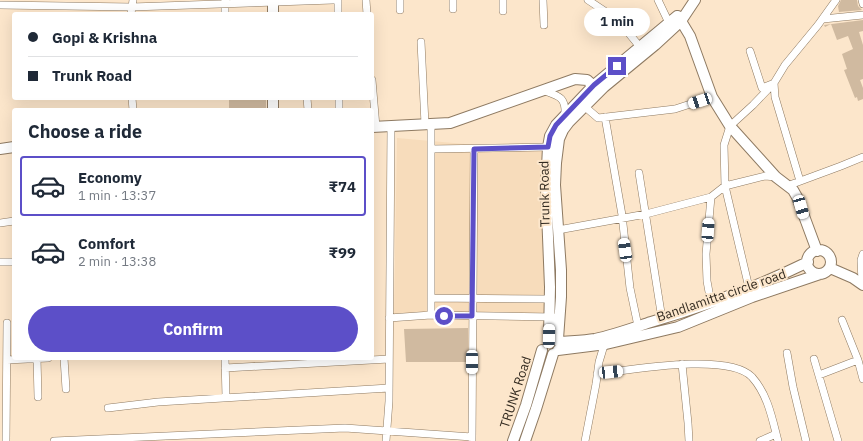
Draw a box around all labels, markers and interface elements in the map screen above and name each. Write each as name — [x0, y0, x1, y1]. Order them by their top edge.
callout: 1 min — [584, 8, 650, 36]
text: 1 min — [600, 13, 634, 30]
text: Gopi & Krishna — [52, 28, 157, 47]
route end — [608, 57, 626, 75]
text: Trunk Road — [52, 66, 132, 85]
car — [687, 92, 713, 110]
text: Choose a ride — [28, 120, 142, 143]
street label: Trunk Road — [535, 161, 554, 227]
icon: car — [30, 168, 66, 204]
text: Economy — [78, 168, 142, 187]
text: ₹74 — [329, 177, 356, 196]
text: 1 min · 13:37 — [78, 187, 156, 204]
car — [792, 194, 810, 220]
car — [701, 218, 715, 242]
icon: car — [30, 234, 66, 270]
text: Comfort — [78, 234, 135, 253]
car — [617, 237, 633, 263]
text: ₹99 — [329, 243, 356, 262]
text: 2 min · 13:38 — [78, 253, 156, 270]
street label: Bandlamitta circle road — [654, 265, 788, 326]
button: Confirm — [28, 306, 358, 352]
route start — [435, 307, 453, 325]
car — [543, 324, 555, 348]
car — [466, 350, 478, 374]
street label: TRUNK Road — [496, 354, 535, 430]
car — [598, 365, 624, 379]

